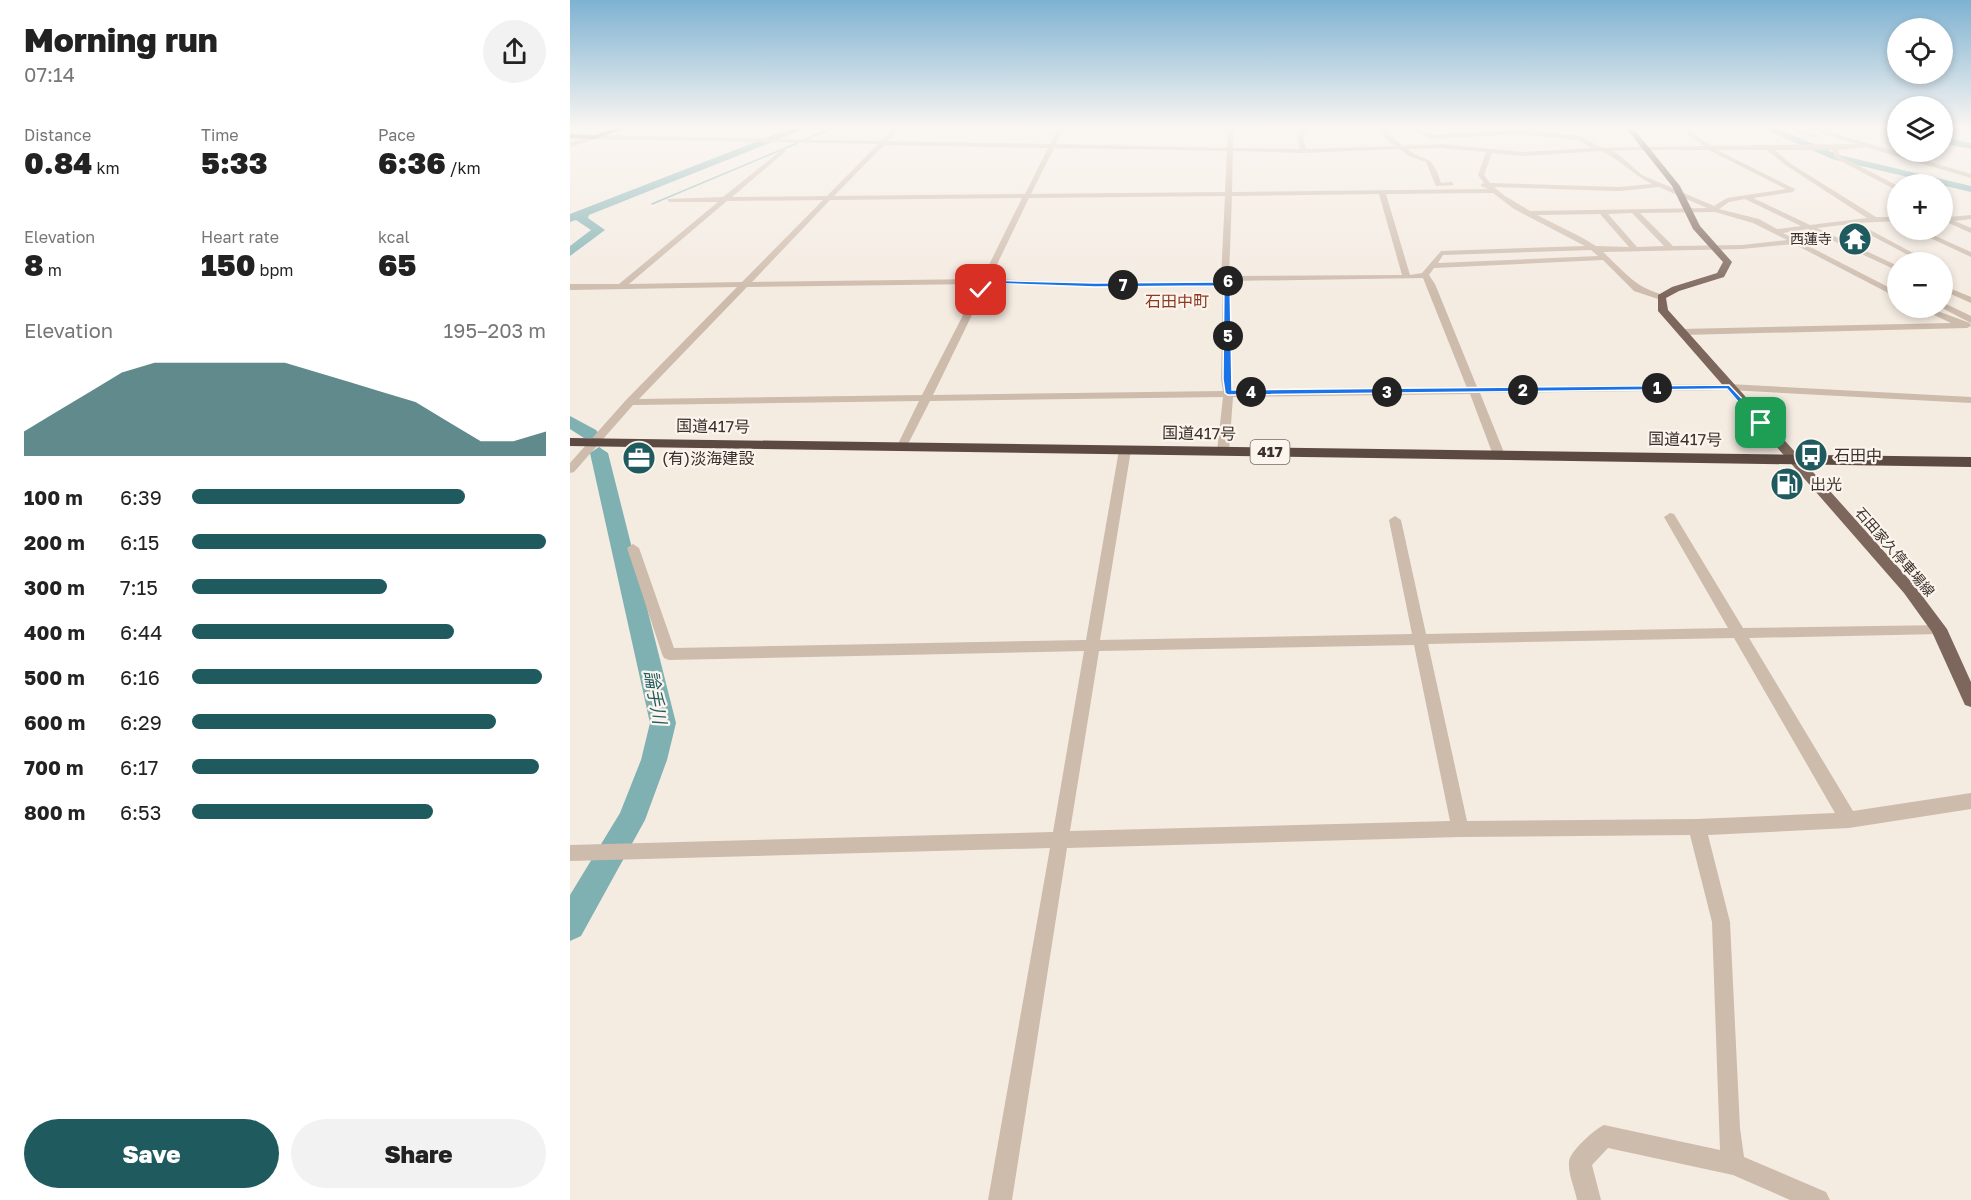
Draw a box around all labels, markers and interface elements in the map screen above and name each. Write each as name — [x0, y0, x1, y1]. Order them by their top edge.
map controls — [1887, 18, 1953, 318]
button: locate — [1887, 18, 1953, 84]
text: Morning run — [24, 20, 218, 59]
button: share — [483, 20, 546, 83]
text: 07:14 — [24, 62, 75, 86]
button: layers — [1887, 96, 1953, 162]
text: Distance — [24, 125, 91, 145]
text: Time — [201, 125, 239, 145]
text: Pace — [378, 125, 415, 145]
text: 0.84 — [24, 145, 92, 181]
text: 5:33 — [201, 145, 268, 181]
text: 6:36 — [378, 145, 446, 181]
text: km — [92, 158, 120, 178]
text: /km — [446, 158, 481, 178]
button: + — [1887, 174, 1953, 240]
temple icon: 西蓮寺 — [1837, 221, 1873, 257]
text: Elevation — [24, 227, 95, 247]
text: Heart rate — [201, 227, 279, 247]
text: kcal — [378, 227, 410, 247]
place label: 西蓮寺 — [1790, 230, 1832, 247]
text: 8 — [24, 247, 44, 283]
text: 150 — [201, 247, 256, 283]
text: 65 — [378, 247, 416, 283]
button: − — [1887, 252, 1953, 318]
text: m — [44, 260, 62, 280]
text: bpm — [256, 260, 293, 280]
pin — [955, 264, 1006, 315]
pin: 6 — [1213, 266, 1243, 296]
pin: 7 — [1108, 270, 1138, 300]
text: 6 — [1223, 271, 1233, 291]
icon: check — [964, 273, 997, 306]
text: 7 — [1119, 275, 1127, 295]
district label: 石田中町 — [1145, 291, 1209, 311]
text: Elevation — [24, 318, 113, 342]
text: 195–203 m — [444, 318, 546, 342]
pin: 5 — [1213, 321, 1243, 351]
text: 5 — [1223, 326, 1233, 346]
pin: 1 — [1642, 373, 1672, 403]
pin: 2 — [1508, 375, 1538, 405]
pin: 4 — [1236, 377, 1266, 407]
pin: 3 — [1372, 377, 1402, 407]
text: 1 — [1653, 378, 1661, 398]
text: 2 — [1518, 380, 1528, 400]
text: 4 — [1246, 382, 1256, 402]
text: 3 — [1382, 382, 1392, 402]
pin — [1735, 397, 1786, 448]
icon: arrive — [1744, 406, 1777, 439]
street label: 国道417号 — [676, 415, 750, 437]
street label: 国道417号 — [1162, 422, 1236, 444]
street label: 国道417号 — [1648, 428, 1722, 450]
bus stop icon: 石田中 — [1793, 437, 1829, 473]
office icon: (有)淡海建設 — [621, 440, 657, 476]
road number: 417 — [1250, 440, 1290, 464]
place label: 石田中 — [1834, 445, 1882, 465]
place label: (有)淡海建設 — [662, 448, 754, 468]
fuel station icon: 出光 — [1769, 466, 1805, 502]
place label: 出光 — [1810, 474, 1842, 494]
text: 100 m — [24, 485, 83, 509]
text: 6:39 — [120, 485, 162, 509]
street label: 石田家久停車場線 — [1852, 504, 1939, 600]
text: 200 m — [24, 530, 85, 554]
text: 6:15 — [120, 530, 159, 554]
text: 300 m — [24, 575, 85, 599]
text: 7:15 — [120, 575, 158, 599]
text: 400 m — [24, 620, 85, 644]
text: 6:44 — [120, 620, 163, 644]
text: 500 m — [24, 665, 85, 689]
text: 6:16 — [120, 665, 160, 689]
water label: 論手川 — [640, 668, 672, 727]
text: 600 m — [24, 710, 85, 734]
text: 6:29 — [120, 710, 162, 734]
text: 700 m — [24, 755, 83, 779]
text: 6:17 — [120, 755, 158, 779]
text: 800 m — [24, 800, 85, 824]
text: 6:53 — [120, 800, 161, 824]
button: Save — [24, 1119, 279, 1188]
button: Share — [291, 1119, 546, 1188]

